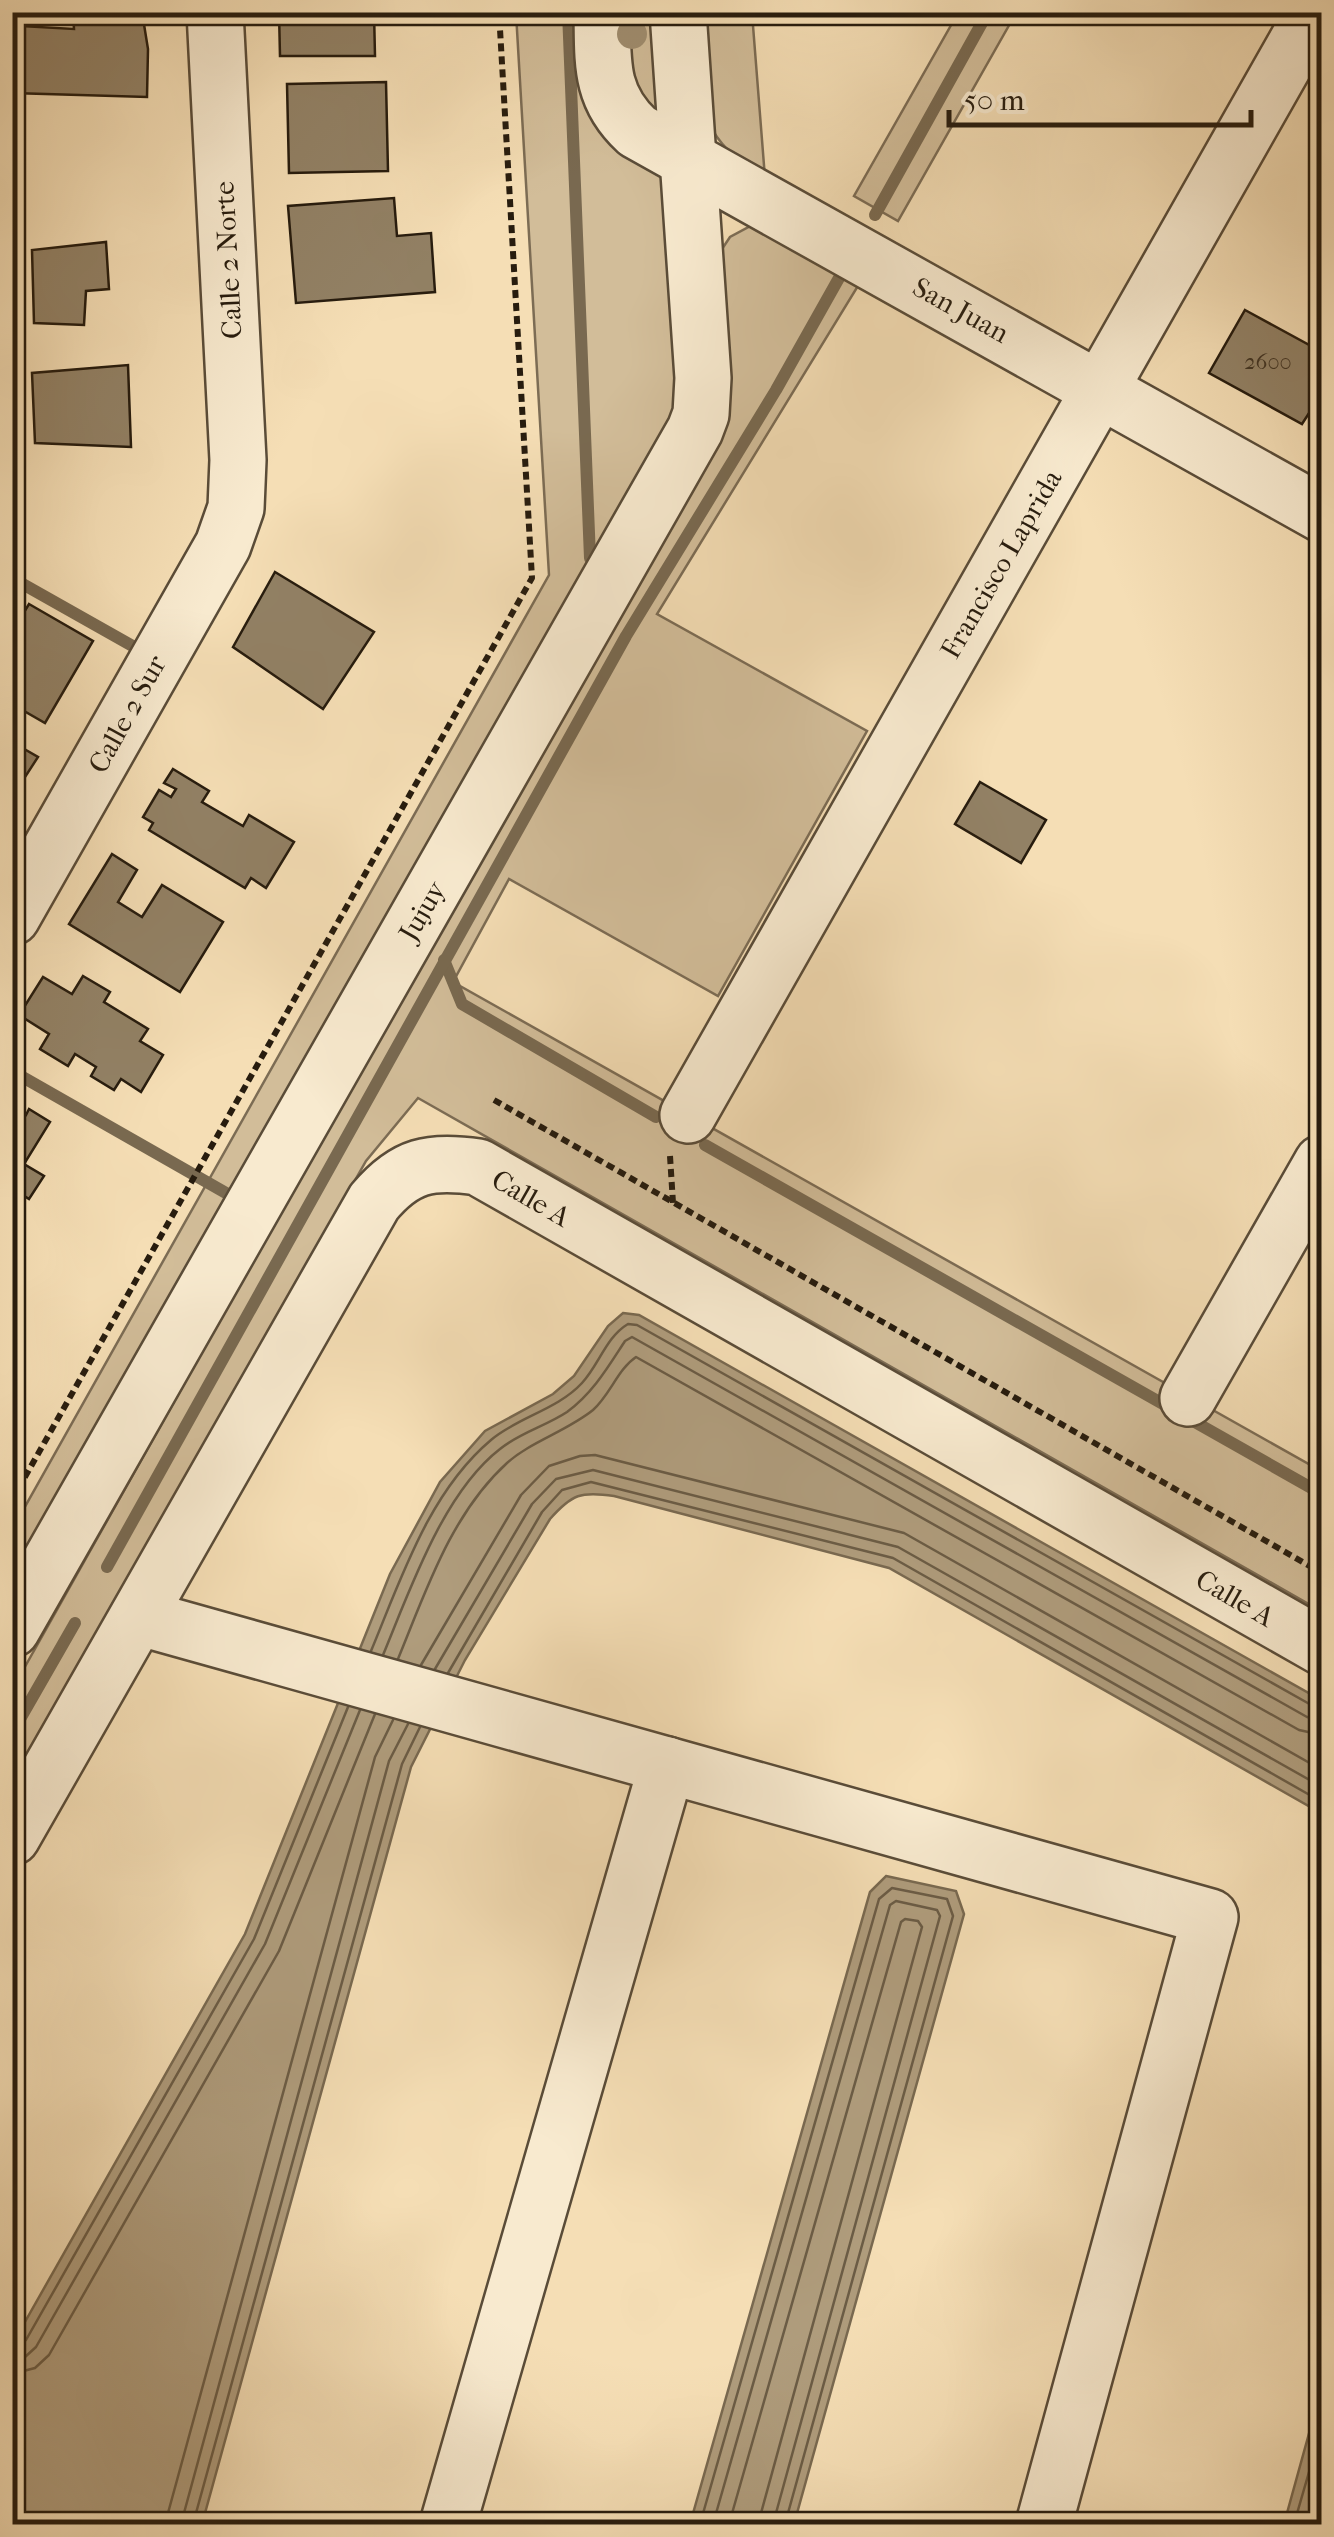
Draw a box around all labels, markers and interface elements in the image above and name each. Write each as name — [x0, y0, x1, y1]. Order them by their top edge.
scale bar — [949, 65, 1252, 127]
text: 50 m — [964, 83, 1025, 118]
street label: Calle 2 Norte — [207, 180, 249, 340]
street label: San Juan — [907, 270, 1015, 350]
house number: 2600 — [1244, 349, 1292, 375]
street label: Francisco Laprida — [934, 463, 1069, 664]
street label: Calle 2 Sur — [81, 649, 173, 779]
street label: Jujuy — [391, 874, 453, 948]
street label: Calle A — [486, 1162, 577, 1234]
street label: Calle A — [1190, 1562, 1281, 1634]

